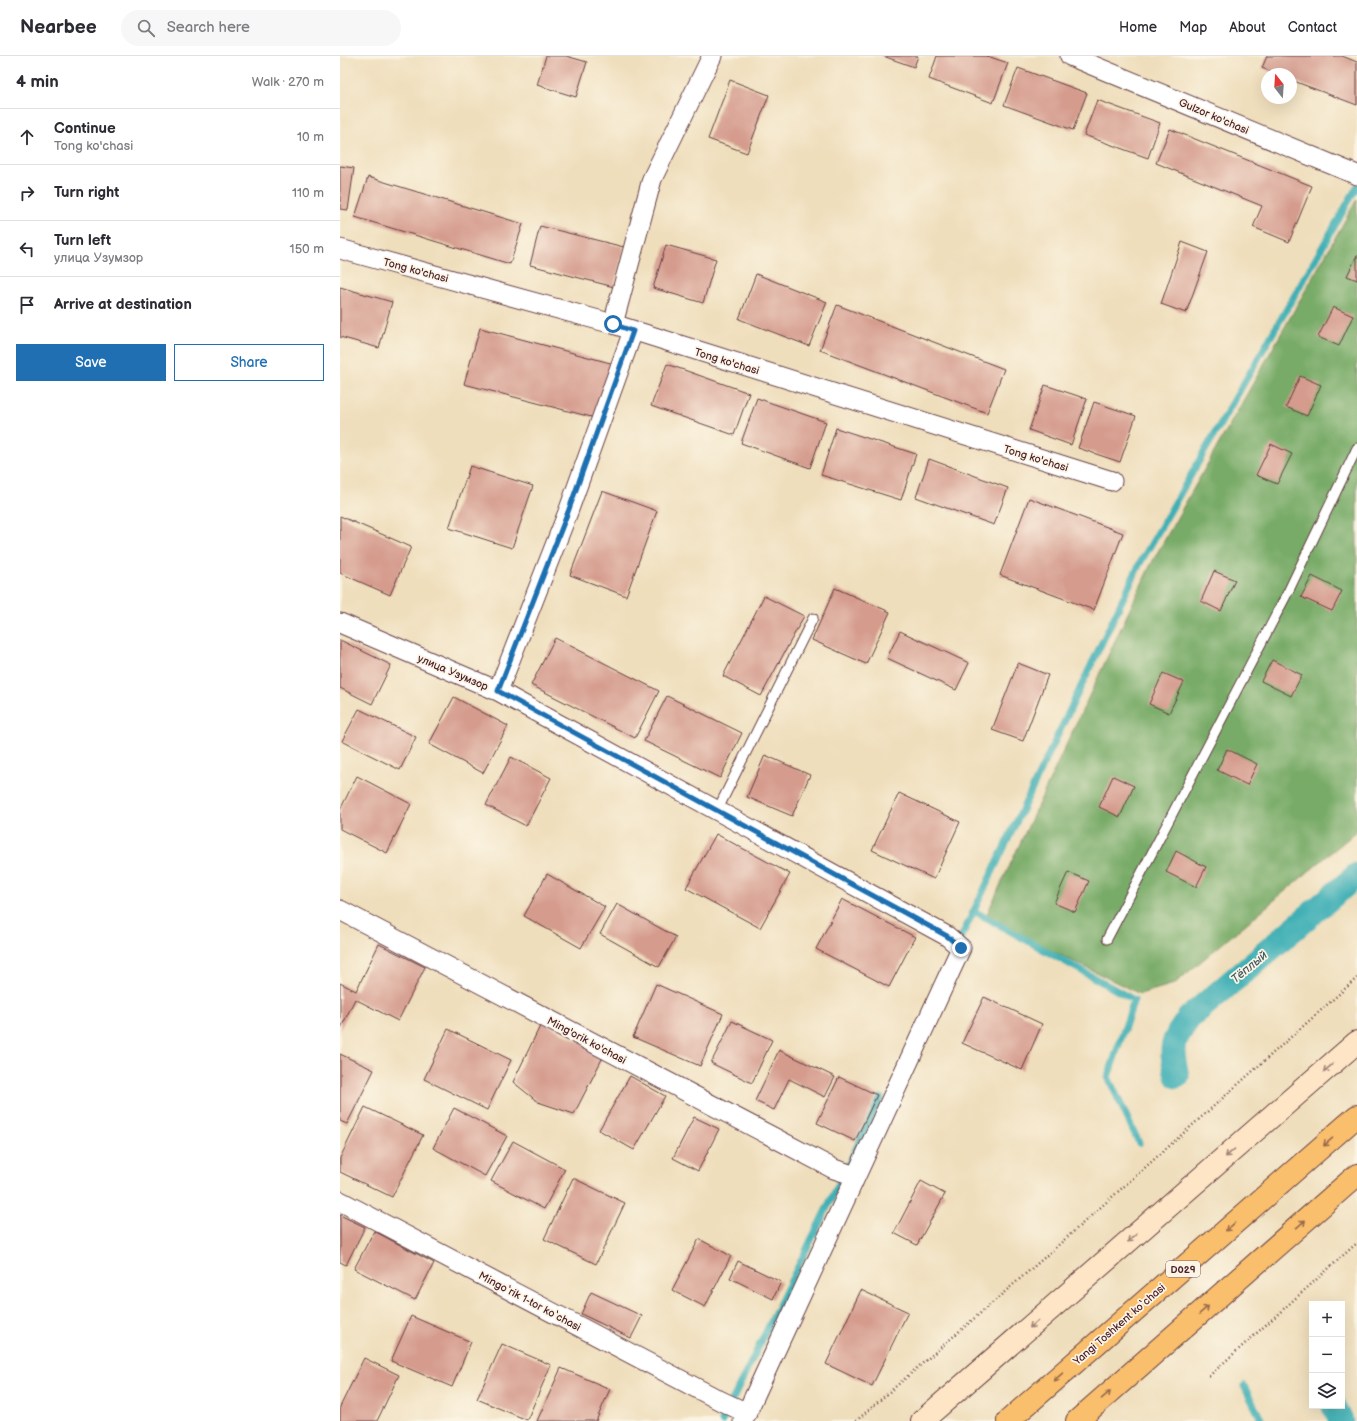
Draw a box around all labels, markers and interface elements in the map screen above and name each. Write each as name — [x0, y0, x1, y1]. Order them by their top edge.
search box — [121, 10, 401, 46]
text: Nearbee — [20, 16, 97, 39]
icon: search — [135, 17, 157, 39]
text: Search here — [167, 18, 250, 37]
text: Home — [1119, 19, 1157, 36]
text: Map — [1179, 19, 1207, 36]
text: About — [1229, 19, 1266, 36]
text: Contact — [1288, 19, 1337, 36]
north arrow — [1261, 68, 1297, 104]
text: 4 min — [16, 72, 59, 92]
text: Walk · 270 m — [252, 74, 324, 90]
street label: Gulzor ko'chasi — [1177, 96, 1251, 137]
text: Continue — [54, 119, 116, 138]
icon: ahead — [16, 126, 38, 148]
text: 10 m — [297, 129, 324, 145]
text: Tong ko'chasi — [54, 138, 133, 154]
icon: right — [16, 182, 38, 204]
text: Turn right — [54, 183, 119, 202]
text: 110 m — [292, 185, 324, 201]
text: Turn left — [54, 231, 111, 250]
icon: left — [16, 238, 38, 260]
text: 150 m — [290, 241, 324, 257]
text: улица Узумзор — [54, 250, 143, 266]
street label: Tong ko'chasi — [382, 256, 450, 285]
icon: arrive — [16, 294, 38, 316]
text: Arrive at destination — [54, 295, 192, 314]
route start — [604, 315, 622, 333]
button: Save — [16, 344, 166, 381]
button: Share — [174, 344, 324, 381]
street label: Tong ko'chasi — [693, 345, 761, 377]
street label: Tong ko'chasi — [1002, 442, 1070, 474]
street label: улица Узумзор — [416, 652, 491, 693]
route end — [952, 939, 970, 957]
water label: Тёплый — [1228, 948, 1271, 987]
street label: Ming'orik ko'chasi — [545, 1014, 629, 1067]
one-way arrow — [1322, 1063, 1333, 1072]
one-way arrow — [1323, 1137, 1333, 1146]
one-way arrow — [1225, 1148, 1235, 1157]
one-way arrow — [1296, 1219, 1307, 1228]
one-way arrow — [1225, 1223, 1235, 1232]
one-way arrow — [1126, 1234, 1137, 1243]
road number: D029 — [1166, 1261, 1200, 1277]
street label: Mingo‘rik 1-tor ko‘chasi — [476, 1269, 583, 1334]
street label: Yangi Toshkent ko‘chasi — [1070, 1281, 1168, 1369]
map controls — [1309, 1301, 1345, 1409]
button: + — [1309, 1301, 1345, 1337]
one-way arrow — [1198, 1305, 1209, 1314]
one-way arrow — [1028, 1319, 1039, 1328]
button: − — [1309, 1337, 1345, 1373]
one-way arrow — [1053, 1372, 1063, 1382]
button: layers — [1309, 1373, 1345, 1409]
one-way arrow — [1101, 1391, 1111, 1400]

